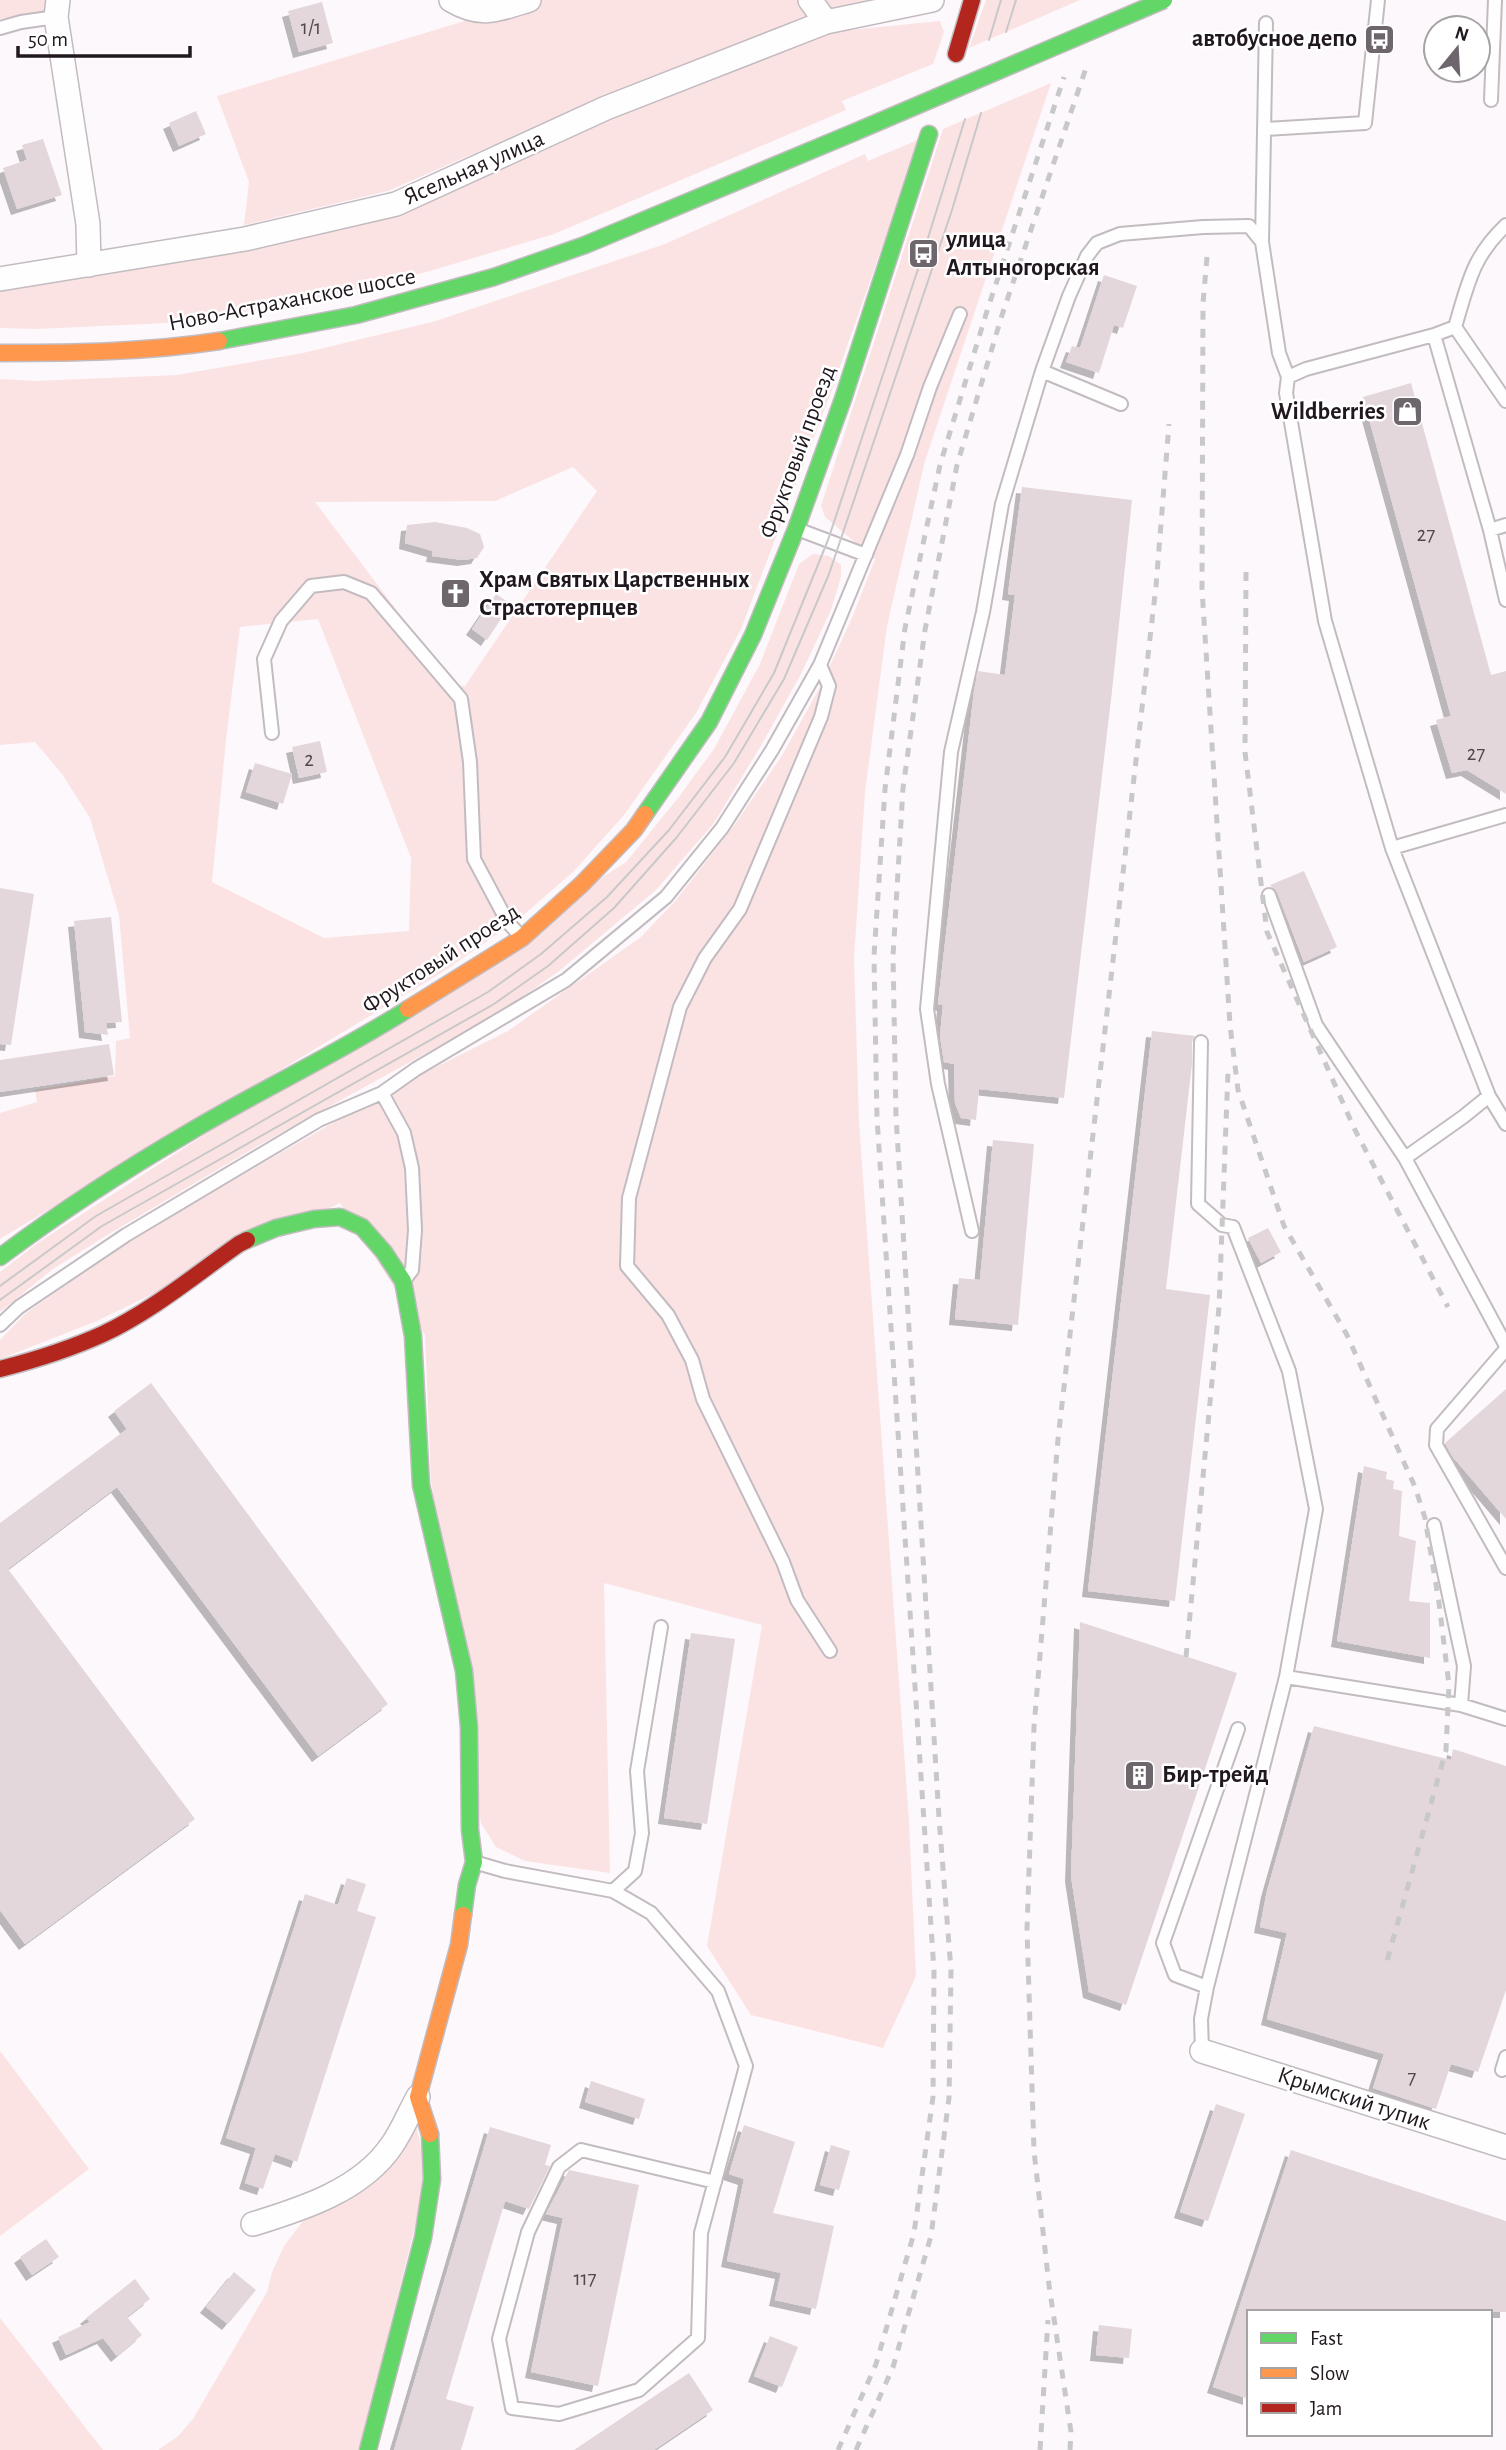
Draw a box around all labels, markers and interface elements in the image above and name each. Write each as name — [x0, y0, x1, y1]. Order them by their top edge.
scale bar — [18, 14, 189, 58]
north arrow — [1422, 14, 1492, 84]
house number: 1/1 — [301, 17, 321, 38]
bus stop icon: автобусное депо — [1363, 22, 1397, 56]
text: N — [1453, 23, 1471, 45]
place label: автобусное депо — [1192, 27, 1357, 51]
text: 50 m — [28, 29, 68, 50]
street label: Ясельная улица — [400, 126, 548, 210]
place label: улица Алтыногорская — [945, 228, 1100, 280]
bus stop icon: улица Алтыногорская — [906, 237, 940, 271]
street label: Ново-Астраханское шоссе — [166, 264, 418, 336]
street label: Фруктовый проезд — [756, 362, 840, 542]
shop icon: Wildberries — [1391, 395, 1425, 429]
place label: Wildberries — [1271, 400, 1385, 424]
house number: 27 — [1417, 524, 1435, 545]
place label: Храм Святых Царственных Страстотерпцев — [479, 568, 749, 620]
church icon: Храм Святых Царственных Страстотерпцев — [439, 577, 473, 611]
house number: 27 — [1467, 743, 1485, 764]
house number: 2 — [304, 749, 314, 770]
street label: Фруктовый проезд — [358, 899, 524, 1019]
building icon: Бир-трейд — [1122, 1758, 1156, 1792]
place label: Бир-трейд — [1162, 1763, 1269, 1787]
street label: Крымский тупик — [1275, 2063, 1433, 2135]
house number: 7 — [1408, 2067, 1417, 2088]
house number: 117 — [573, 2268, 597, 2289]
legend — [1247, 2310, 1492, 2436]
text: Fast — [1310, 2328, 1343, 2349]
text: Slow — [1310, 2363, 1349, 2384]
text: Jam — [1310, 2398, 1342, 2419]

